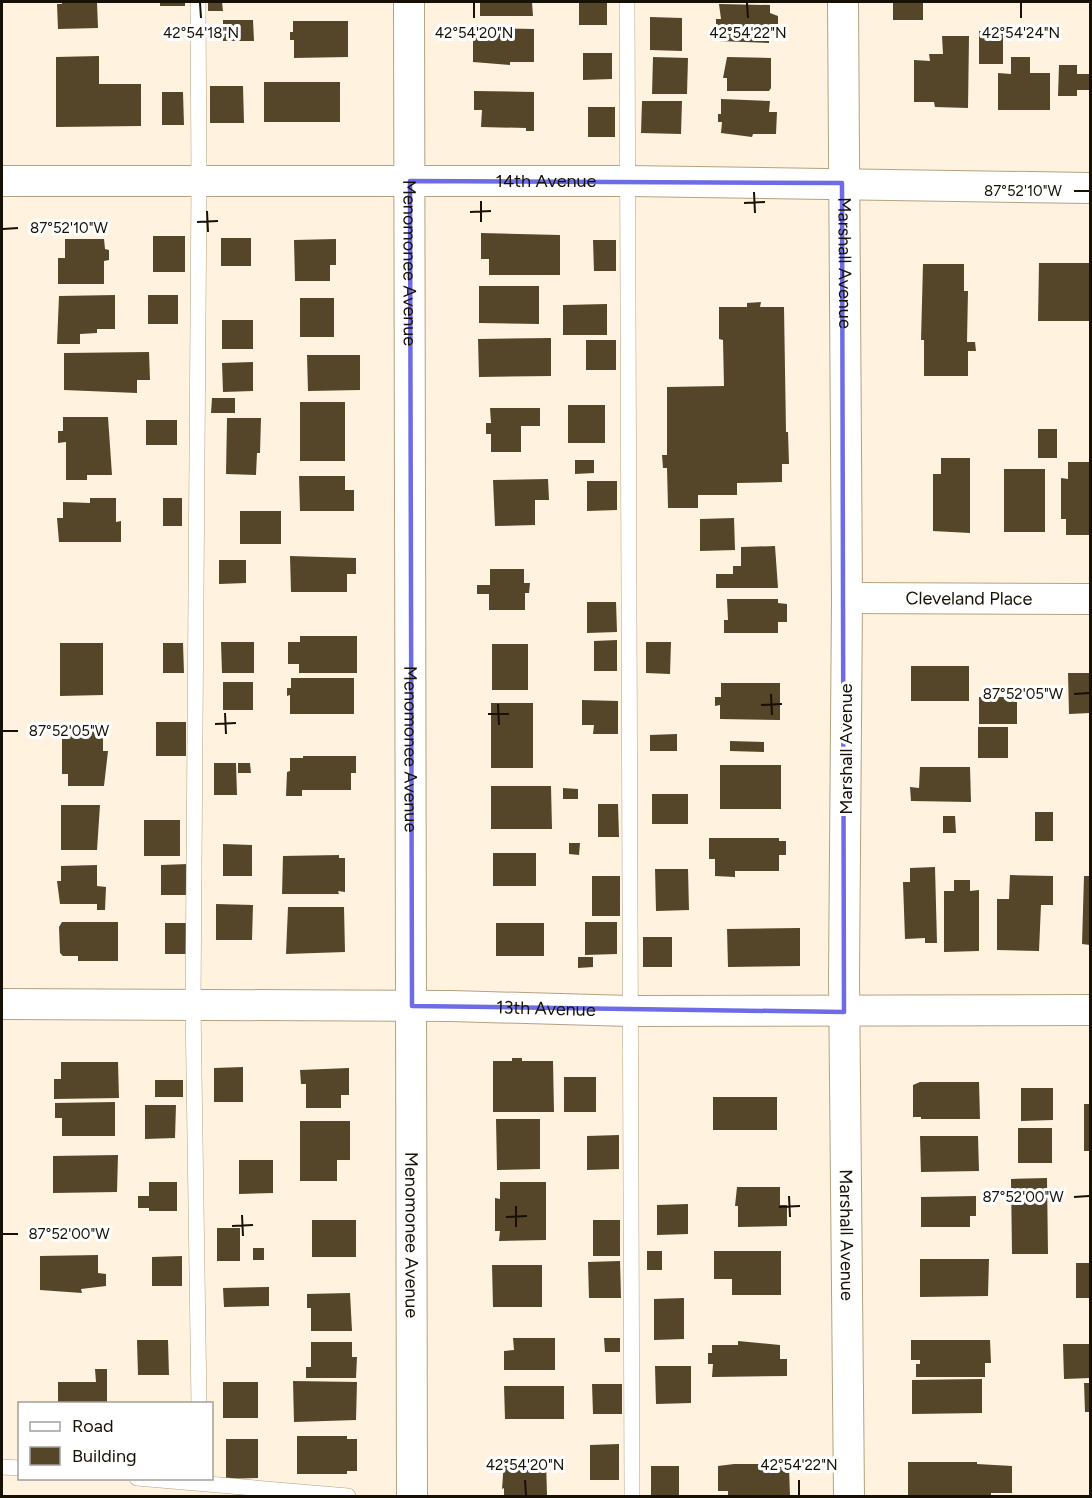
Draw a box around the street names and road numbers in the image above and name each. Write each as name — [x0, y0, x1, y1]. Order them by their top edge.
street label: 14th Avenue — [496, 170, 597, 192]
street label: Menomonee Avenue — [398, 180, 421, 346]
street label: Marshall Avenue — [833, 197, 856, 329]
street label: Cleveland Place — [905, 587, 1033, 610]
street label: Menomonee Avenue — [399, 666, 422, 832]
street label: Marshall Avenue — [835, 683, 857, 815]
street label: 13th Avenue — [496, 996, 596, 1021]
street label: Menomonee Avenue — [400, 1152, 423, 1318]
street label: Marshall Avenue — [835, 1169, 858, 1301]

